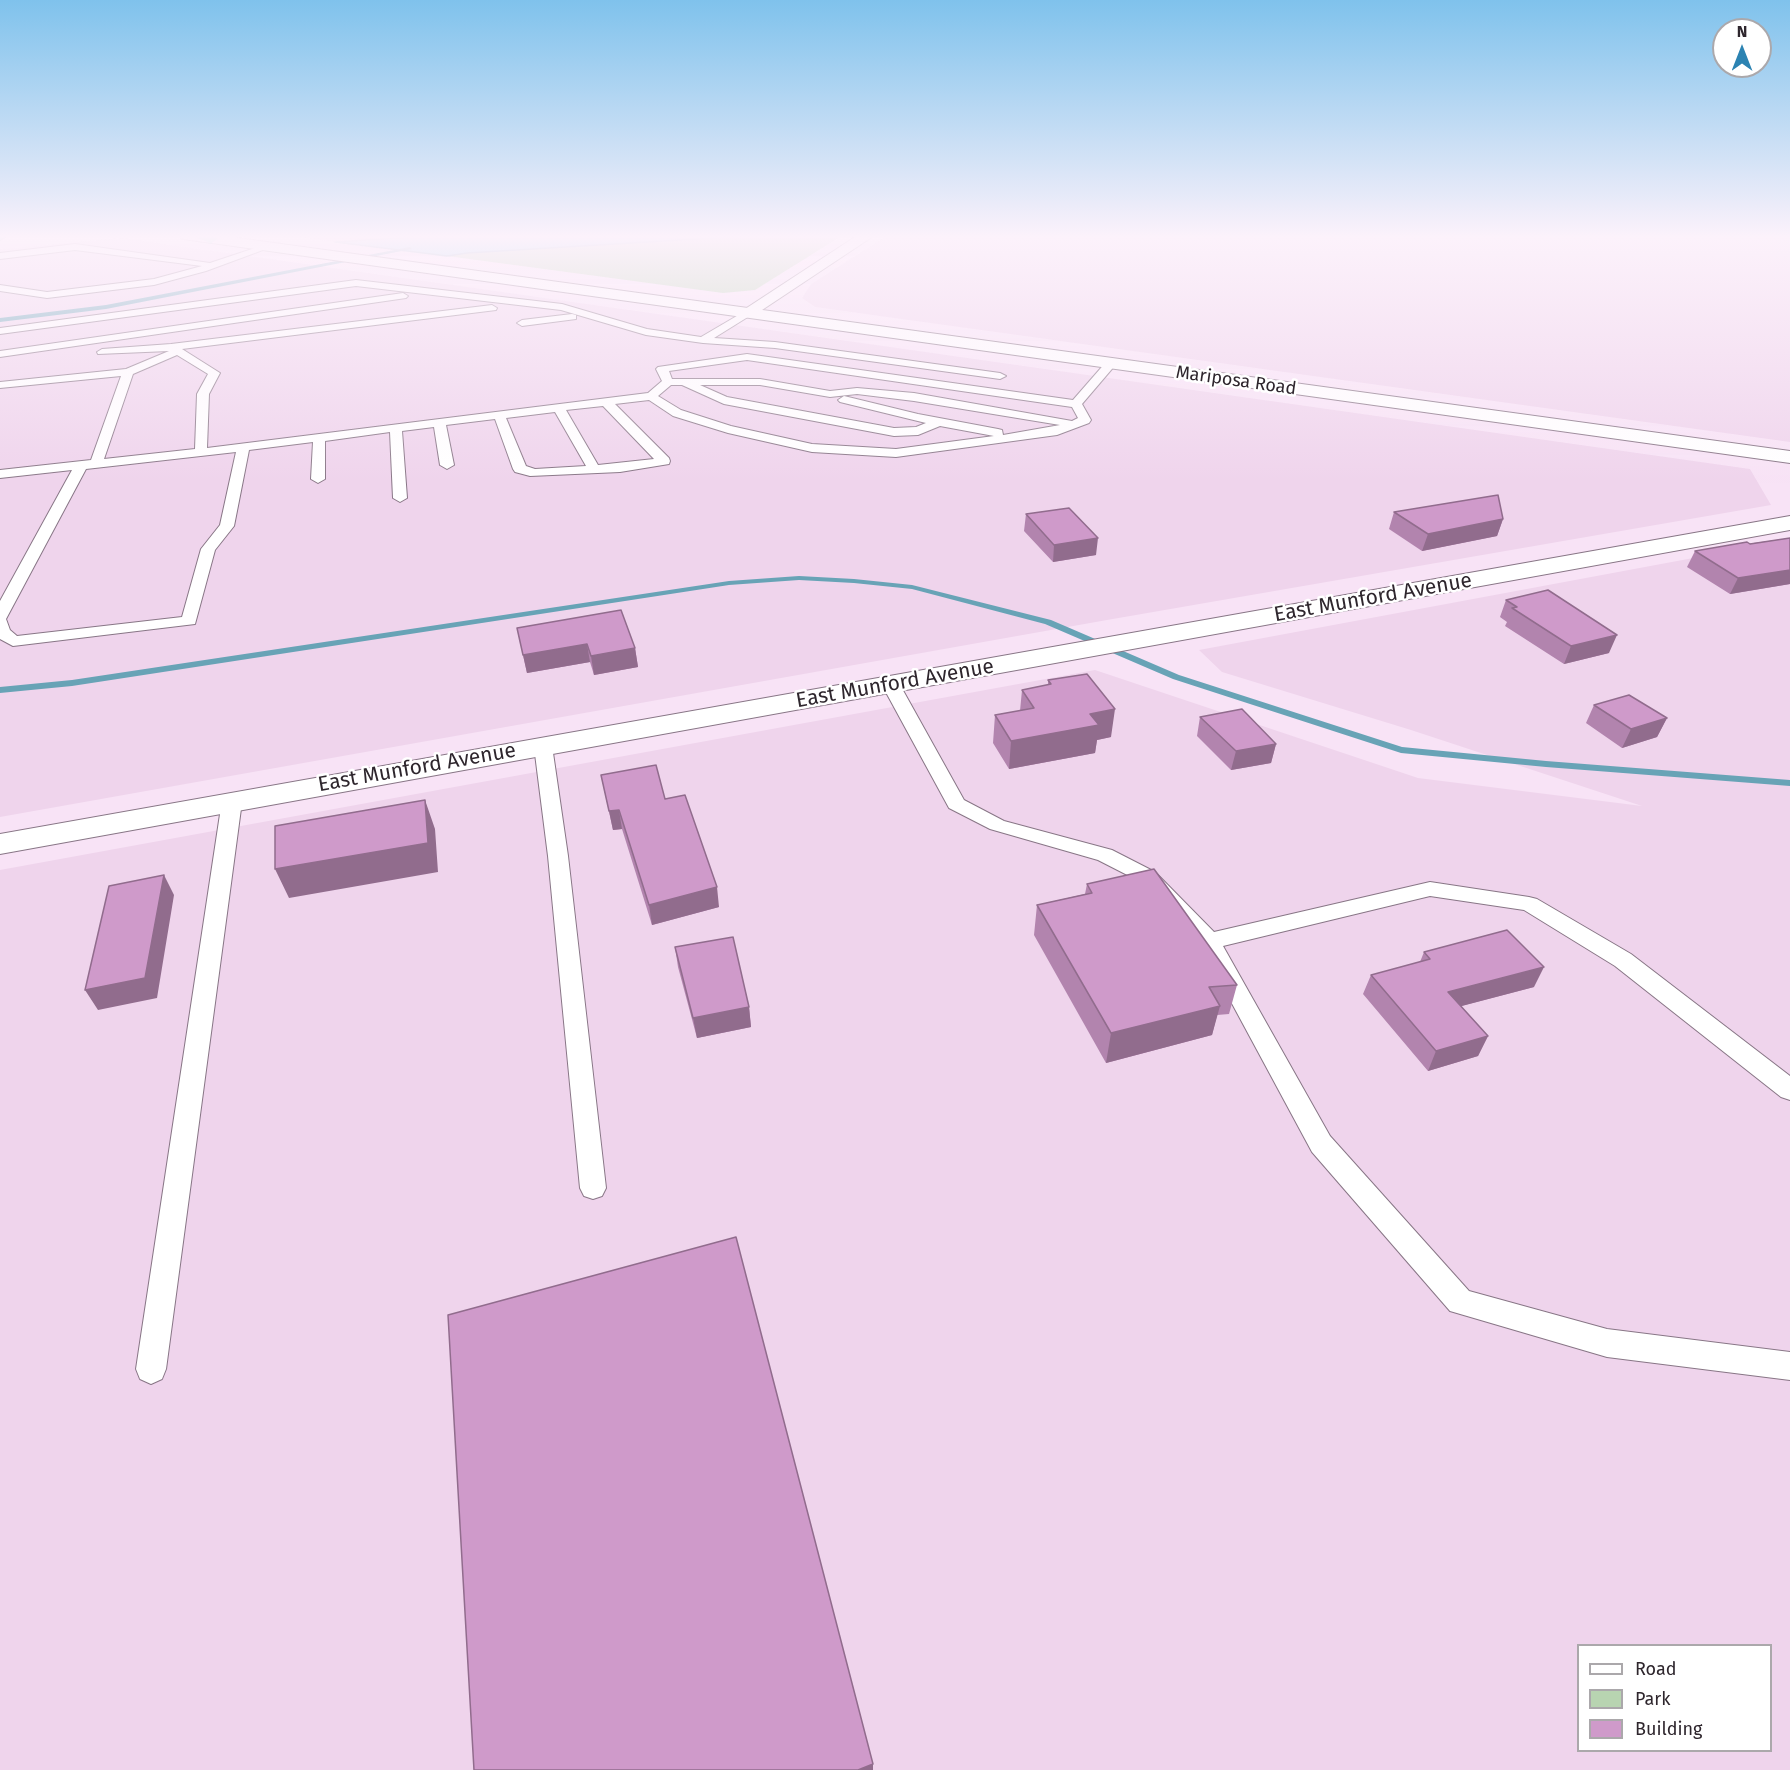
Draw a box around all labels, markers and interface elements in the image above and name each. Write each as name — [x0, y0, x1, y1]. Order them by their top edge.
north arrow — [1712, 18, 1772, 78]
text: N — [1737, 22, 1747, 41]
street label: Mariposa Road — [1174, 362, 1298, 400]
street label: East Munford Avenue — [1272, 568, 1474, 628]
street label: East Munford Avenue — [794, 654, 996, 714]
street label: East Munford Avenue — [316, 738, 518, 798]
legend — [1577, 1644, 1772, 1752]
text: Road — [1635, 1658, 1677, 1680]
text: Park — [1635, 1688, 1670, 1710]
text: Building — [1635, 1718, 1702, 1740]

